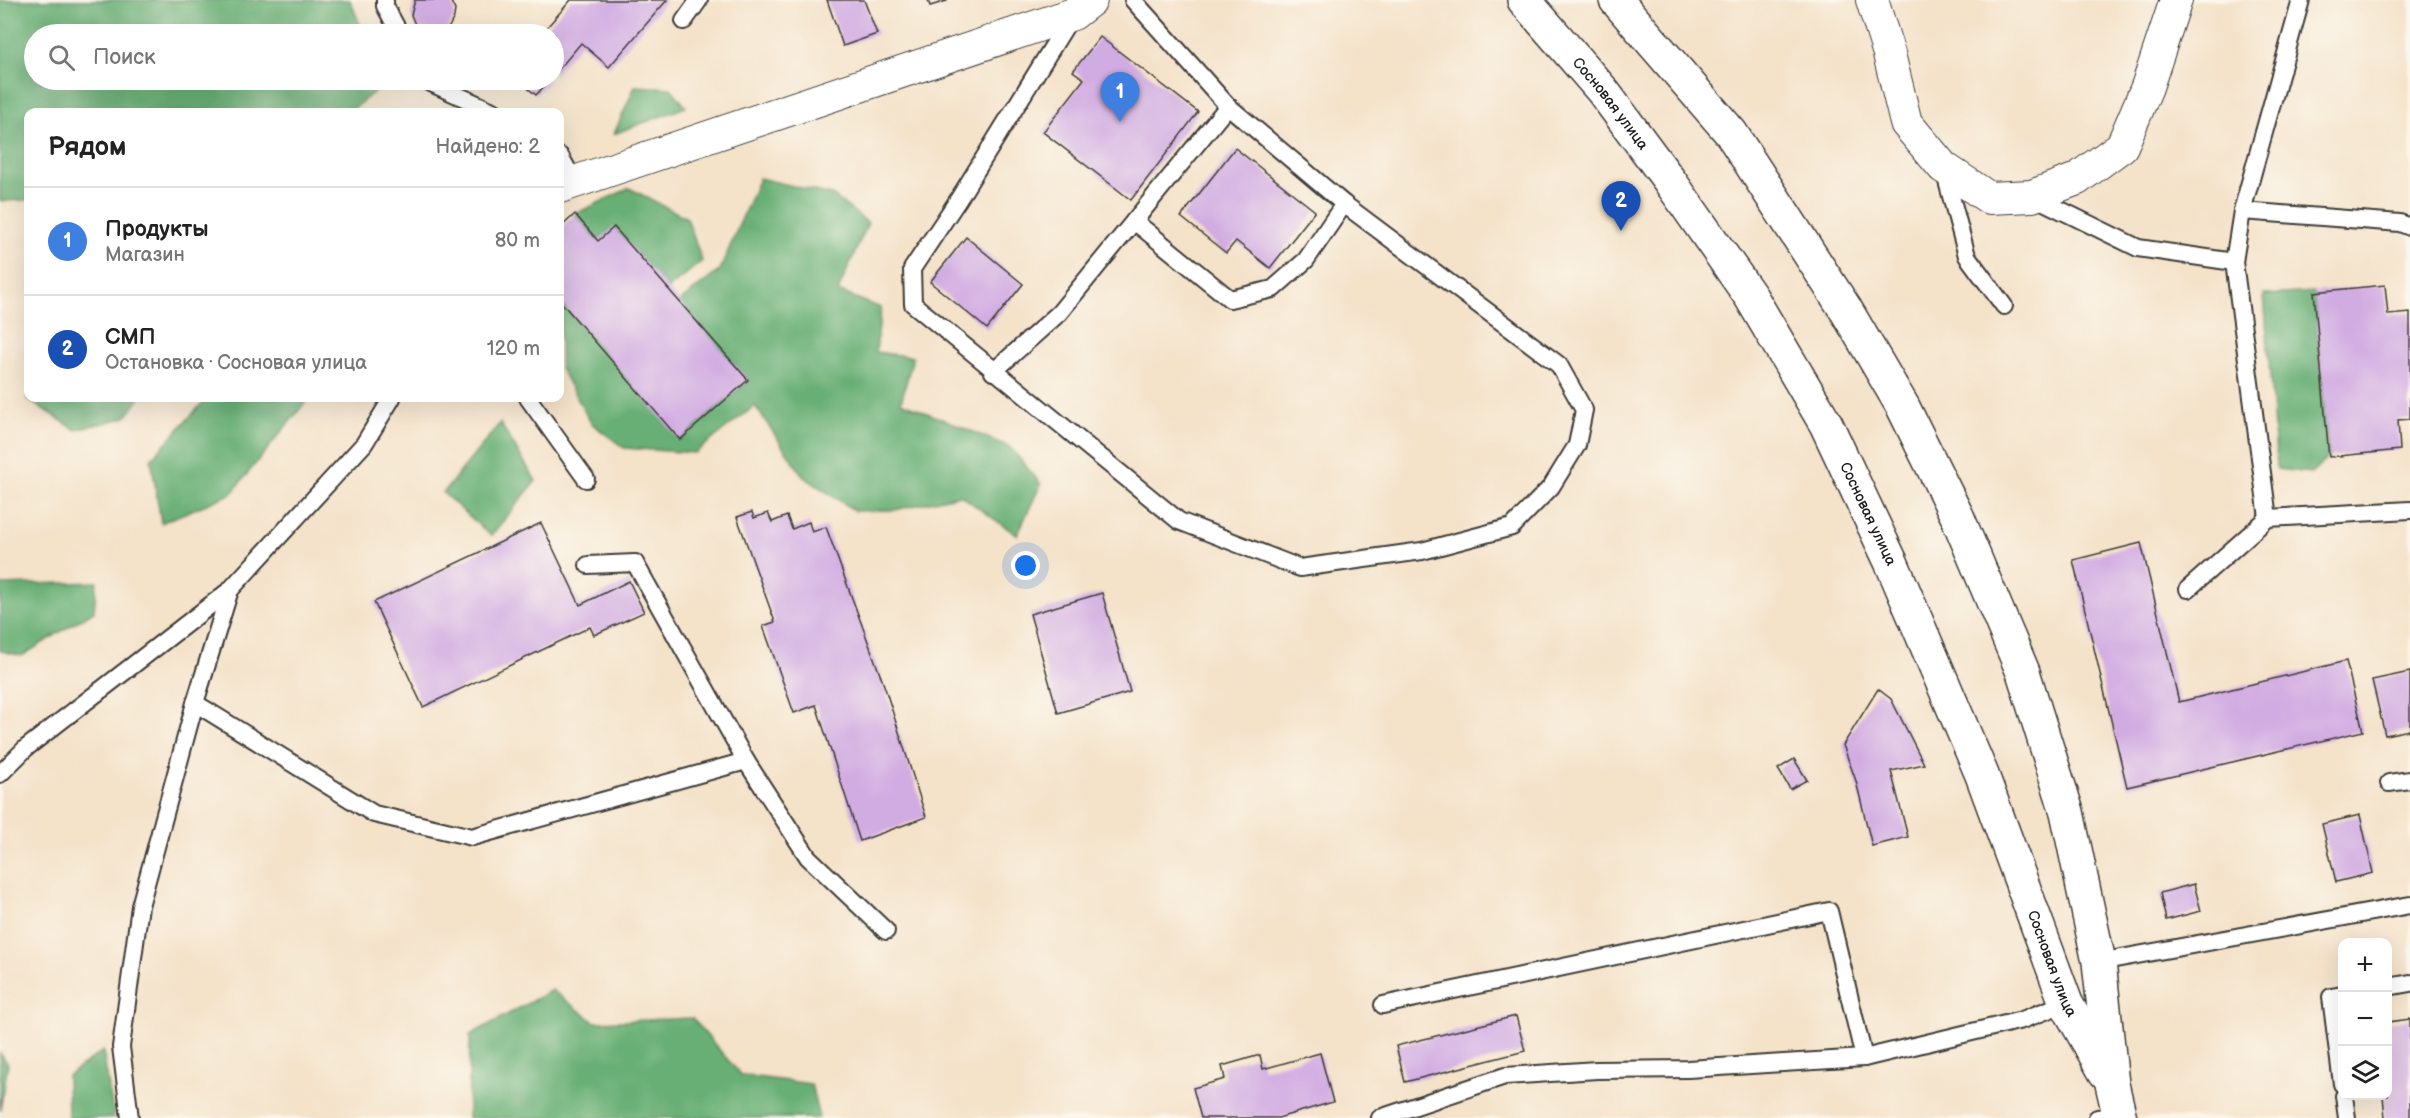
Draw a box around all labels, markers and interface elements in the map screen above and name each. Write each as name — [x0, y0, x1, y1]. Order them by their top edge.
search box — [24, 24, 564, 90]
icon: search — [45, 41, 78, 74]
text: Поиск — [93, 44, 156, 71]
street label: Сосновая улица — [1568, 54, 1652, 154]
pin: 1 — [1100, 72, 1140, 122]
text: Рядом — [48, 132, 126, 163]
text: Найдено: 2 — [436, 135, 540, 159]
pin: 2 — [1602, 182, 1640, 231]
text: Продукты — [105, 216, 209, 243]
text: 1 — [63, 229, 72, 253]
text: 80 m — [495, 229, 540, 253]
text: Магазин — [105, 243, 185, 267]
text: СМП — [105, 324, 156, 351]
text: 2 — [62, 337, 73, 361]
text: 120 m — [487, 337, 540, 361]
text: Остановка · Сосновая улица — [105, 351, 367, 375]
street label: Сосновая улица — [1835, 459, 1901, 569]
your location — [1011, 551, 1040, 580]
street label: Сосновая улица — [2023, 908, 2081, 1021]
map controls — [2338, 938, 2392, 1100]
button: + — [2338, 938, 2392, 992]
button: − — [2338, 992, 2392, 1046]
button: layers — [2338, 1046, 2392, 1100]

